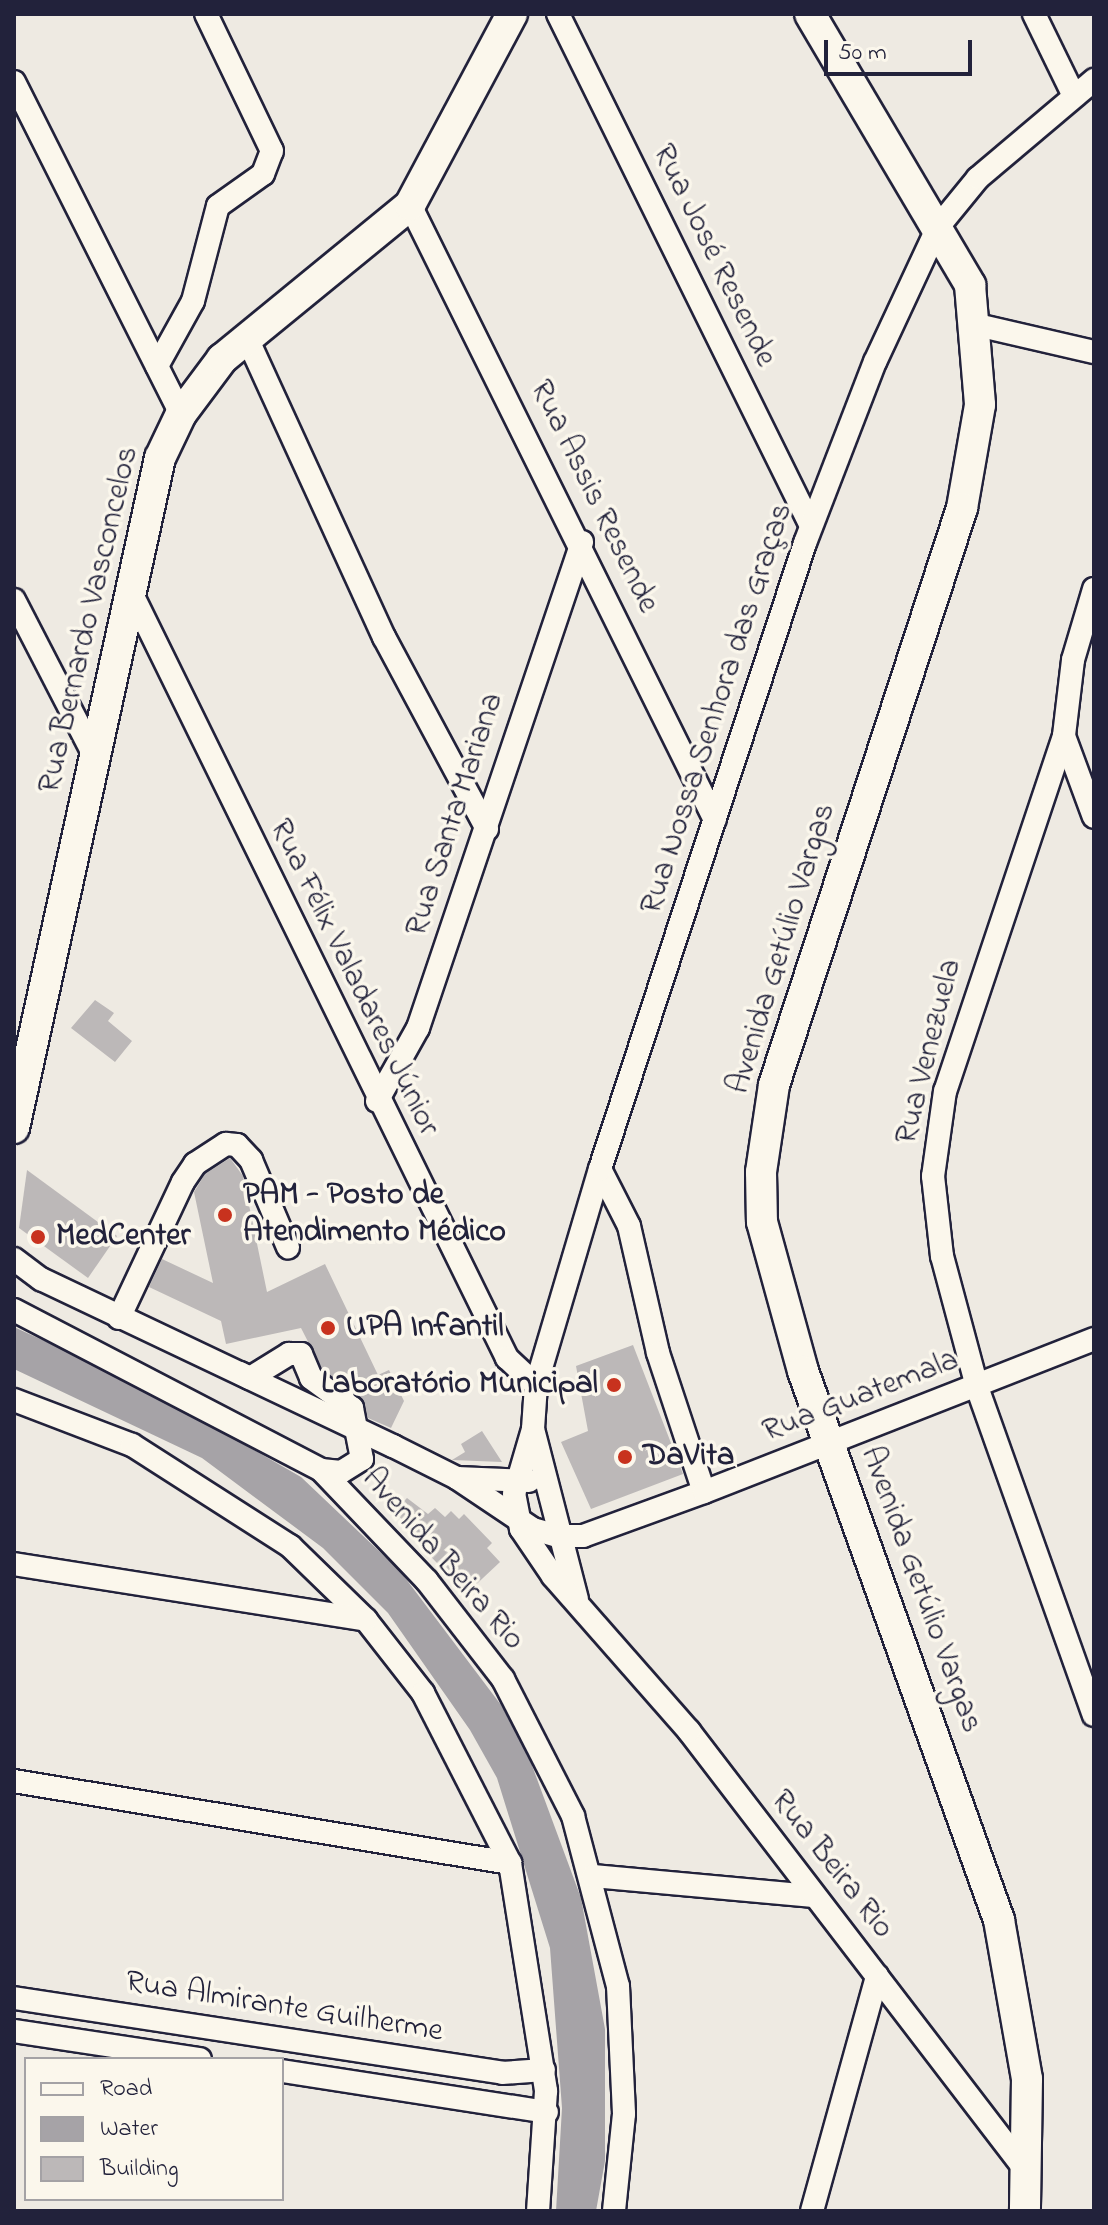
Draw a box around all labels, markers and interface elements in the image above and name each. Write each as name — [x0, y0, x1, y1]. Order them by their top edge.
scale bar — [828, 24, 976, 74]
text: 50 m — [838, 36, 887, 71]
street label: Rua José Resende — [643, 138, 783, 374]
street label: Rua Assis Resende — [520, 374, 666, 620]
street label: Rua Bernardo Vasconcelos — [31, 443, 149, 797]
street label: Rua Nossa Senhora das Graças — [633, 499, 803, 919]
street label: Rua Santa Mariana — [399, 689, 513, 941]
street label: Avenida Getúlio Vargas — [721, 799, 845, 1099]
street label: Rua Félix Valadares Júnior — [260, 813, 446, 1143]
street label: Rua Venezuela — [888, 956, 972, 1148]
place label: PAM - Posto de Atendimento Médico — [243, 1178, 506, 1253]
marker: PAM - Posto de Atendimento Médico — [214, 1204, 236, 1226]
place label: MedCenter — [56, 1218, 190, 1256]
marker: MedCenter — [27, 1226, 49, 1248]
place label: UPA Infantil — [346, 1309, 504, 1347]
marker: UPA Infantil — [317, 1317, 339, 1339]
street label: Rua Guatemala — [758, 1342, 964, 1452]
place label: Laboratório Municipal — [321, 1366, 598, 1404]
marker: Laboratório Municipal — [605, 1376, 623, 1394]
place label: DaVita — [643, 1438, 734, 1476]
street label: Avenida Getúlio Vargas — [850, 1442, 990, 1738]
marker: DaVita — [614, 1446, 636, 1468]
street label: Avenida Beira Rio — [352, 1461, 532, 1659]
street label: Rua Beira Rio — [761, 1783, 901, 1947]
street label: Rua Almirante Guilherme — [122, 1964, 446, 2052]
legend — [24, 2057, 284, 2201]
text: Road — [100, 2072, 152, 2107]
text: Water — [100, 2112, 158, 2147]
text: Building — [100, 2152, 179, 2187]

